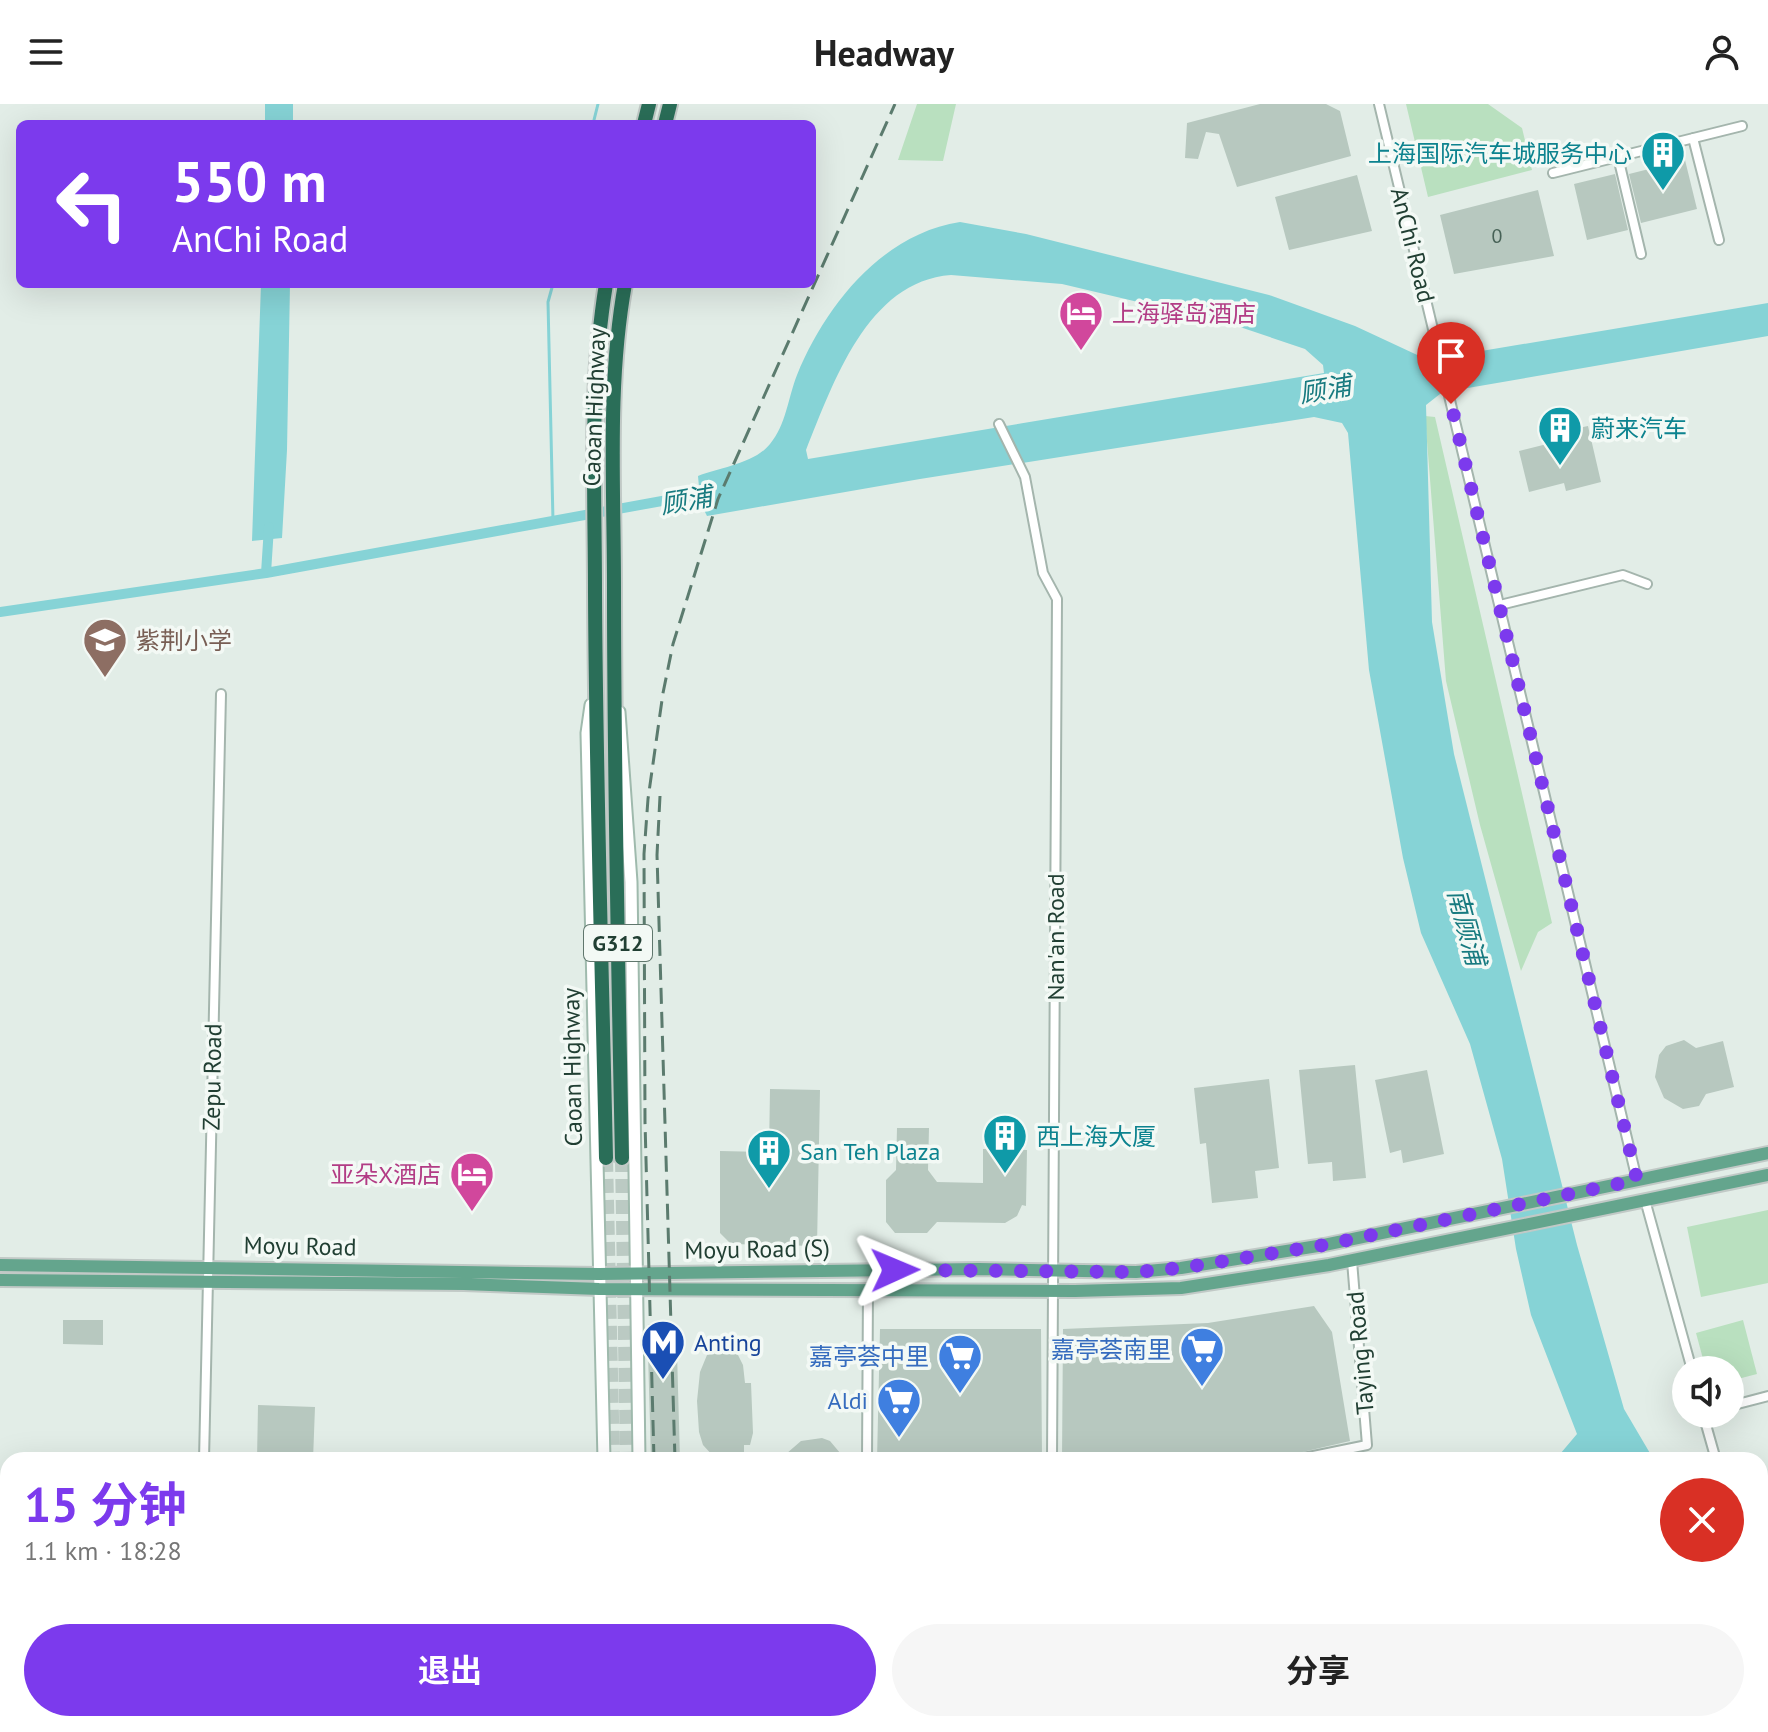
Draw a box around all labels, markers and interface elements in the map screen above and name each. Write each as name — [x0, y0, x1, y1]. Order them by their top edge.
text: Headway — [814, 29, 954, 76]
icon: menu — [24, 30, 68, 74]
icon: person — [1700, 30, 1744, 74]
building icon: 上海国际汽车城服务中心 — [1639, 129, 1687, 192]
place label: 上海国际汽车城服务中心 — [1368, 138, 1632, 169]
text: 550 m — [172, 145, 327, 217]
icon: left — [40, 152, 144, 256]
street label: AnChi Road — [1384, 184, 1442, 306]
text: AnChi Road — [172, 215, 348, 262]
house number: 0 — [1492, 223, 1503, 249]
hotel icon: 上海驿岛酒店 — [1057, 289, 1105, 352]
place label: 上海驿岛酒店 — [1112, 298, 1256, 329]
pin — [1417, 322, 1485, 404]
street label: Caoan Highway — [576, 327, 612, 487]
icon: arrive — [1429, 334, 1473, 378]
water label: 顾浦 — [1297, 368, 1357, 410]
building icon: 蔚来汽车 — [1536, 404, 1584, 467]
place label: 蔚来汽车 — [1591, 413, 1687, 444]
water label: 顾浦 — [658, 479, 718, 521]
school or university icon: 紫荆小学 — [81, 616, 129, 679]
place label: 紫荆小学 — [136, 625, 232, 656]
street label: Nan'an Road — [1040, 873, 1071, 1001]
water label: 南顾浦 — [1441, 885, 1494, 973]
road number: G312 — [584, 925, 652, 961]
street label: Caoan Highway — [555, 987, 589, 1147]
street label: Zepu Road — [196, 1023, 228, 1131]
building icon: 西上海大厦 — [981, 1112, 1029, 1175]
place label: 西上海大厦 — [1036, 1121, 1156, 1152]
building icon: San Teh Plaza — [745, 1127, 793, 1190]
place label: San Teh Plaza — [800, 1136, 940, 1167]
hotel icon: 亚朵X酒店 — [448, 1150, 496, 1213]
place label: 亚朵X酒店 — [330, 1159, 441, 1190]
position arrow — [853, 1228, 937, 1312]
street label: Moyu Road — [243, 1230, 357, 1262]
street label: Moyu Road (S) — [684, 1232, 830, 1266]
street label: Taying Road — [1339, 1290, 1381, 1416]
metro station icon: Anting — [639, 1318, 687, 1381]
supermarket icon: 嘉亭荟南里 — [1178, 1325, 1226, 1388]
place label: Anting — [694, 1327, 762, 1358]
supermarket icon: 嘉亭荟中里 — [936, 1332, 984, 1395]
place label: 嘉亭荟南里 — [1051, 1334, 1171, 1365]
place label: 嘉亭荟中里 — [809, 1341, 929, 1372]
map controls — [1672, 1356, 1744, 1428]
button: sound — [1672, 1356, 1744, 1428]
supermarket icon: Aldi — [875, 1376, 923, 1439]
place label: Aldi — [828, 1385, 868, 1416]
text: 15 分钟 — [24, 1473, 187, 1535]
button: close — [1660, 1478, 1744, 1562]
text: 1.1 km · 18:28 — [24, 1534, 182, 1567]
button: 退出 — [24, 1624, 876, 1716]
button: 分享 — [892, 1624, 1744, 1716]

